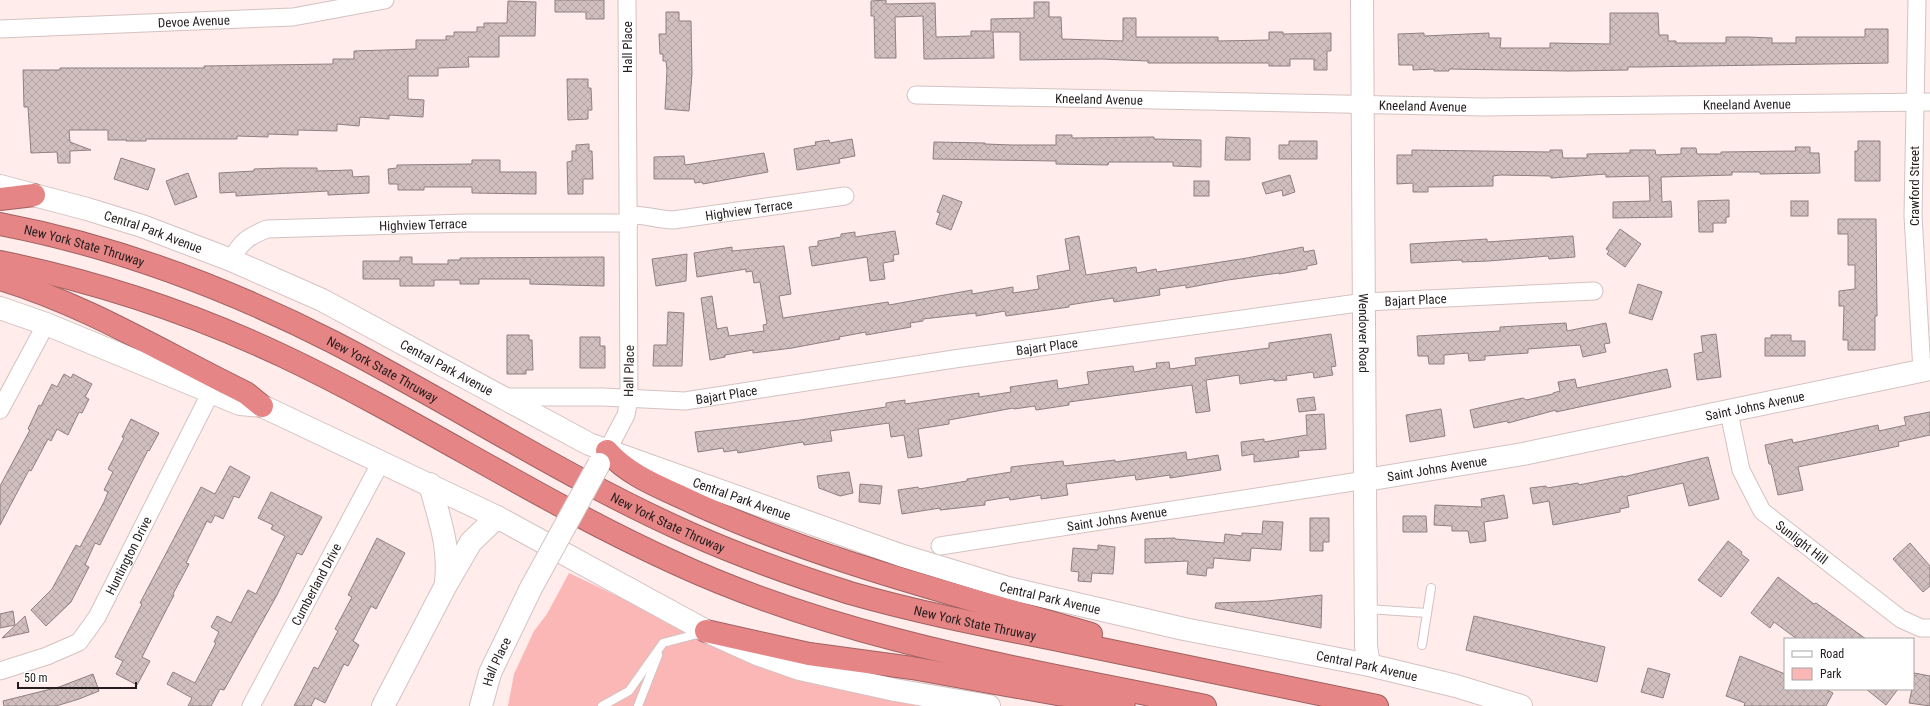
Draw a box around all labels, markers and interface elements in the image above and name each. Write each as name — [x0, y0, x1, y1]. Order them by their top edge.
street label: Devoe Avenue — [158, 12, 230, 30]
street label: Hall Place — [620, 21, 635, 73]
street label: Kneeland Avenue — [1055, 90, 1143, 107]
street label: Kneeland Avenue — [1703, 96, 1791, 112]
street label: Kneeland Avenue — [1379, 97, 1467, 114]
street label: Crawford Street — [1907, 146, 1922, 226]
street label: Highview Terrace — [704, 196, 793, 223]
street label: Central Park Avenue — [102, 207, 204, 256]
street label: Highview Terrace — [379, 216, 467, 233]
street label: New York State Thruway — [23, 222, 147, 269]
street label: Bajart Place — [1384, 291, 1447, 309]
street label: Wendover Road — [1356, 293, 1372, 373]
street label: New York State Thruway — [325, 333, 441, 406]
street label: Bajart Place — [1015, 334, 1079, 358]
street label: Central Park Avenue — [398, 336, 496, 398]
street label: Hall Place — [621, 345, 637, 397]
street label: Bajart Place — [695, 382, 758, 407]
street label: Saint Johns Avenue — [1704, 388, 1806, 423]
street label: Saint Johns Avenue — [1386, 453, 1488, 484]
street label: Central Park Avenue — [691, 474, 793, 523]
street label: New York State Thruway — [608, 489, 728, 555]
street label: Saint Johns Avenue — [1066, 503, 1168, 534]
street label: Huntington Drive — [102, 514, 154, 597]
street label: Sunlight Hill — [1773, 517, 1831, 567]
street label: Cumberland Drive — [288, 541, 344, 628]
street label: Central Park Avenue — [998, 578, 1102, 617]
street label: New York State Thruway — [913, 602, 1038, 643]
street label: Hall Place — [479, 635, 514, 688]
legend — [1784, 638, 1914, 690]
street label: Central Park Avenue — [1315, 647, 1419, 684]
text: Road — [1820, 647, 1844, 661]
scale bar — [18, 664, 136, 690]
text: Park — [1820, 667, 1842, 681]
text: 50 m — [24, 671, 48, 685]

